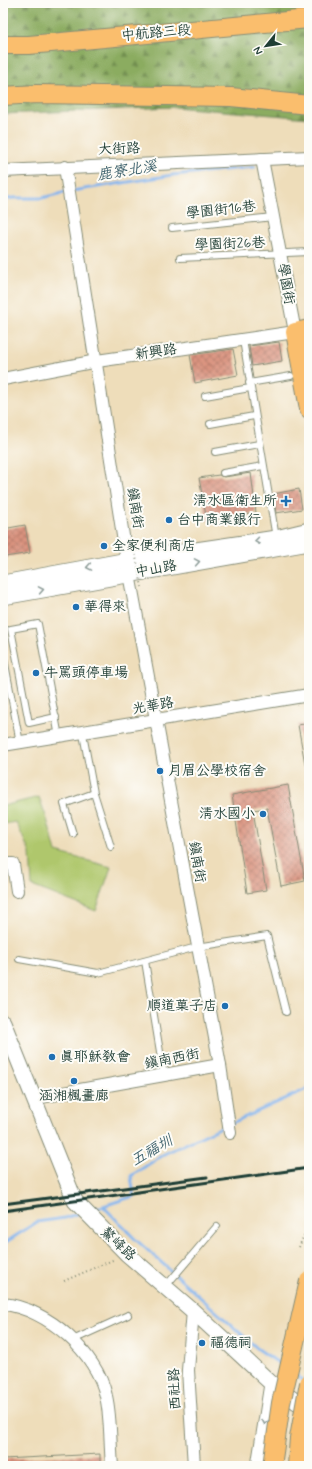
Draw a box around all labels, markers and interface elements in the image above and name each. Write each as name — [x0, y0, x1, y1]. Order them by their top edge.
street label: 中航路三段 — [120, 21, 192, 45]
north arrow — [246, 26, 286, 66]
text: N — [250, 44, 266, 57]
street label: 大街路 — [98, 139, 140, 159]
water label: 鹿寮北溪 — [96, 156, 159, 186]
street label: 學園街16巷 — [185, 197, 258, 223]
street label: 學園街26巷 — [194, 234, 267, 254]
street label: 學園街 — [273, 262, 299, 306]
street label: 新興路 — [134, 340, 178, 364]
street label: 鎮南街 — [123, 486, 147, 530]
place label: 清水區衛生所 — [193, 492, 277, 510]
marker: 清水區衛生所 — [280, 495, 292, 507]
place label: 台中商業銀行 — [177, 511, 261, 529]
marker: 台中商業銀行 — [164, 515, 174, 525]
one-way arrow — [254, 536, 260, 545]
place label: 全家便利商店 — [112, 537, 196, 555]
marker: 全家便利商店 — [99, 541, 109, 551]
street label: 中山路 — [134, 556, 178, 582]
one-way arrow — [194, 558, 200, 567]
one-way arrow — [86, 563, 92, 571]
one-way arrow — [38, 586, 44, 595]
place label: 華得來 — [84, 598, 126, 616]
marker: 華得來 — [71, 602, 81, 612]
place label: 牛罵頭停車場 — [44, 664, 128, 682]
marker: 牛罵頭停車場 — [31, 668, 41, 678]
street label: 光華路 — [131, 693, 175, 719]
place label: 月眉公學校宿舍 — [168, 762, 266, 780]
marker: 月眉公學校宿舍 — [155, 766, 165, 776]
place label: 清水國小 — [199, 805, 255, 823]
marker: 清水國小 — [258, 809, 268, 819]
street label: 鎮南街 — [184, 840, 210, 884]
place label: 順道菓子店 — [147, 997, 217, 1015]
marker: 順道菓子店 — [220, 1001, 230, 1011]
street label: 鎮南西街 — [143, 1045, 201, 1073]
place label: 真耶穌教會 — [60, 1048, 131, 1066]
marker: 真耶穌教會 — [47, 1052, 57, 1062]
marker: 涵湘楓畫廊 — [69, 1076, 79, 1086]
place label: 涵湘楓畫廊 — [39, 1087, 109, 1105]
water label: 五福圳 — [128, 1130, 178, 1171]
street label: 鰲峰路 — [97, 1223, 139, 1265]
place label: 福德祠 — [210, 1334, 252, 1352]
marker: 福德祠 — [197, 1338, 207, 1348]
street label: 西社路 — [165, 1368, 185, 1410]
one-way arrow — [261, 1419, 270, 1425]

